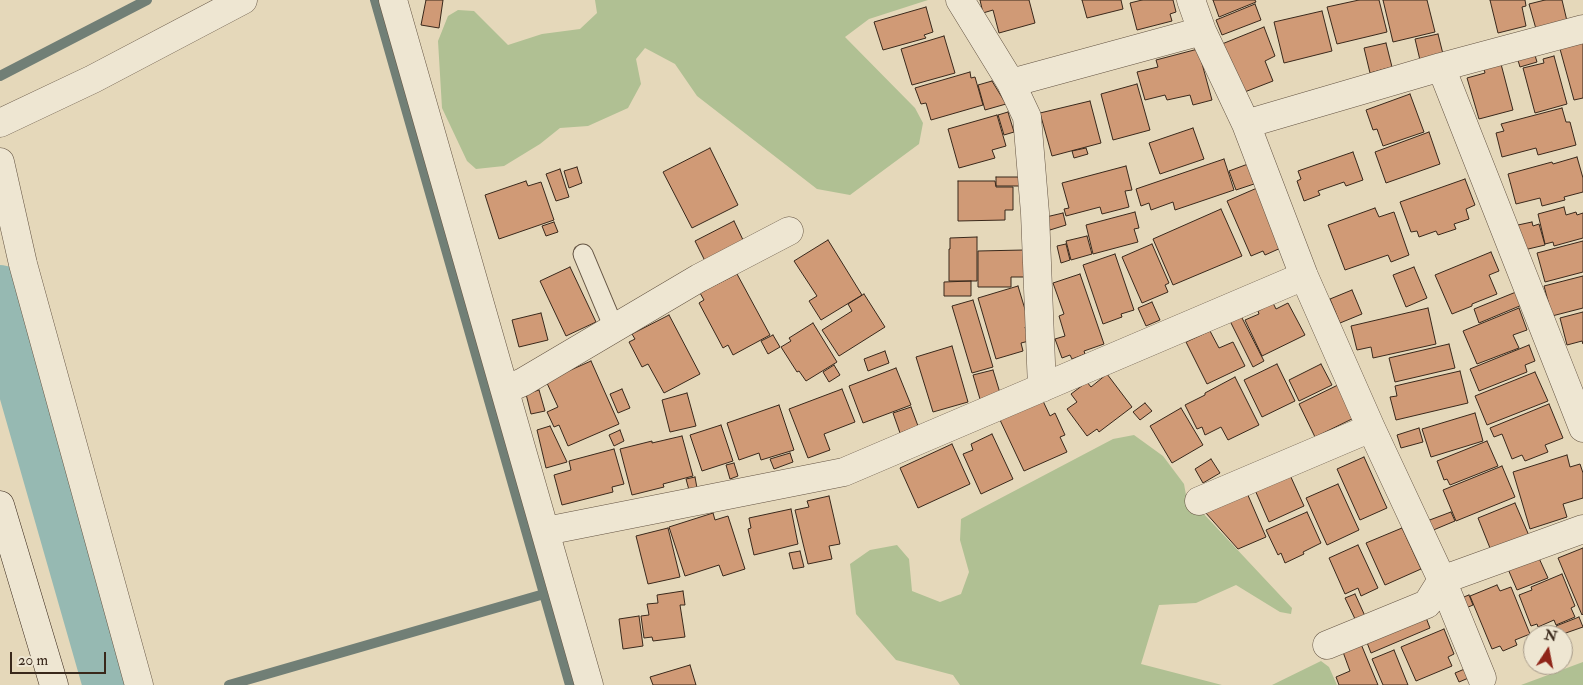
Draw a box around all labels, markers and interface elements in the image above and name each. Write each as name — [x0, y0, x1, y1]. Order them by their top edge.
north arrow — [1523, 625, 1573, 675]
text: N — [1543, 626, 1559, 645]
scale bar — [12, 642, 109, 674]
text: 20 m — [18, 651, 48, 670]

